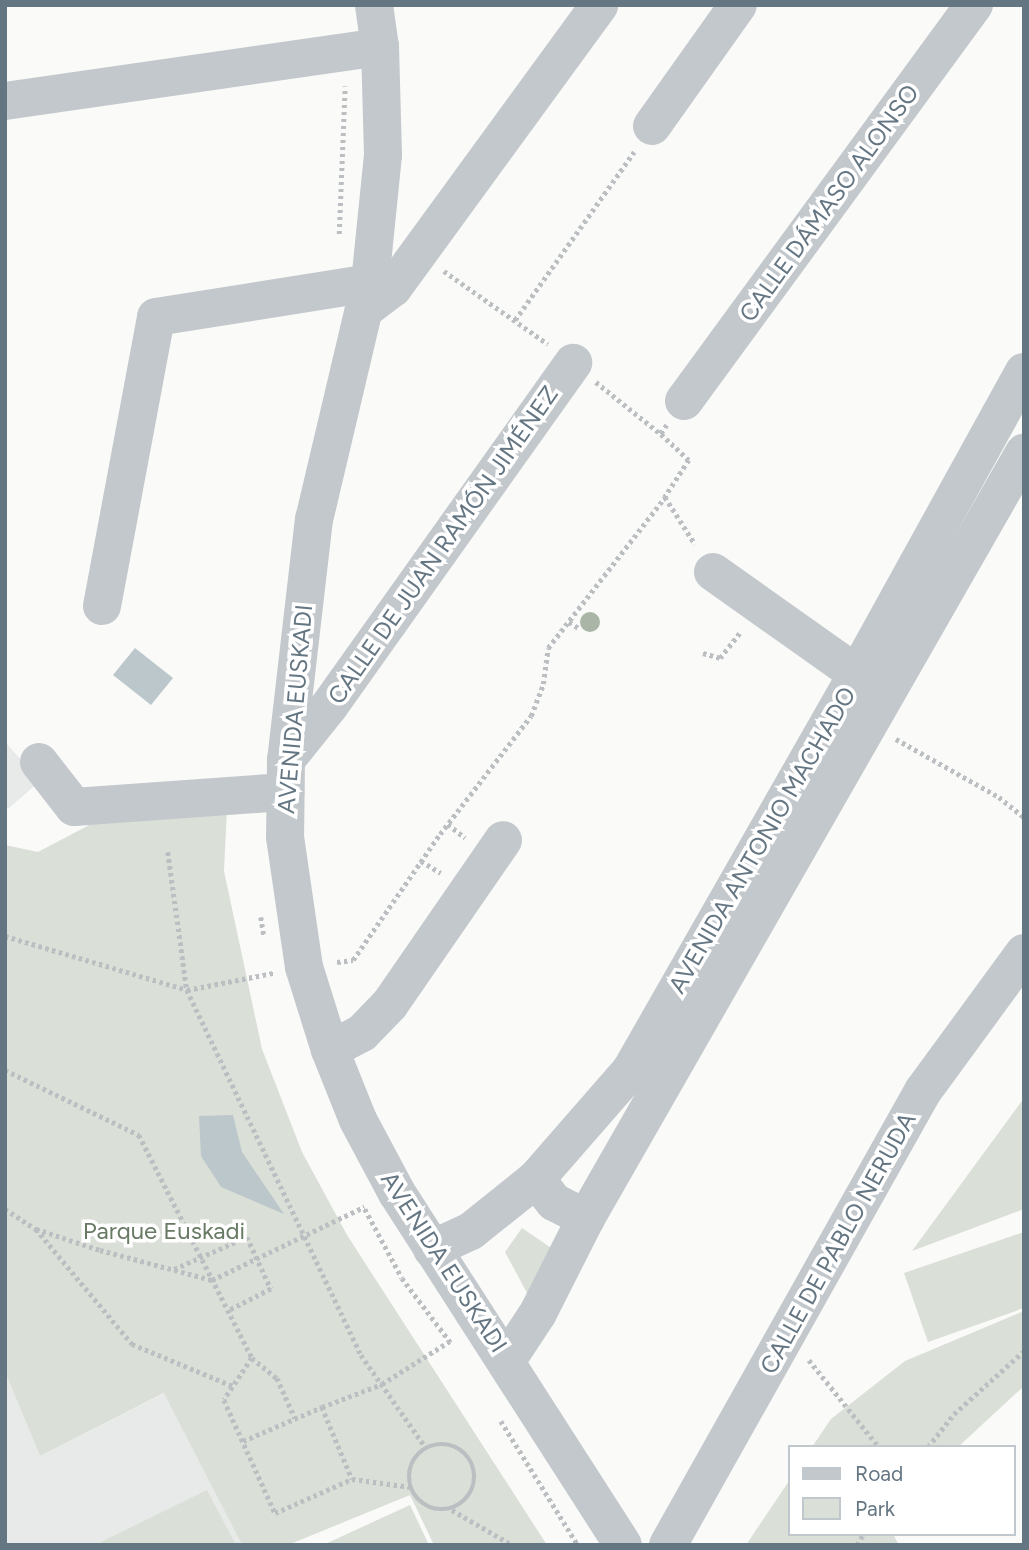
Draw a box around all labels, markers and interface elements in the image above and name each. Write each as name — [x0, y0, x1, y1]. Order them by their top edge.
street label: CALLE DÁMASO ALONSO — [733, 79, 925, 327]
street label: CALLE DE JUAN RAMÓN JIMÉNEZ — [322, 380, 564, 710]
street label: AVENIDA EUSKADI — [272, 603, 318, 815]
street label: AVENIDA ANTONIO MACHADO — [662, 682, 862, 998]
street label: CALLE DE PABLO NERUDA — [754, 1107, 922, 1379]
street label: AVENIDA EUSKADI — [375, 1166, 513, 1358]
park label: Parque Euskadi — [83, 1217, 245, 1245]
legend — [788, 1445, 1015, 1536]
text: Road — [855, 1461, 903, 1486]
text: Park — [855, 1496, 895, 1521]

